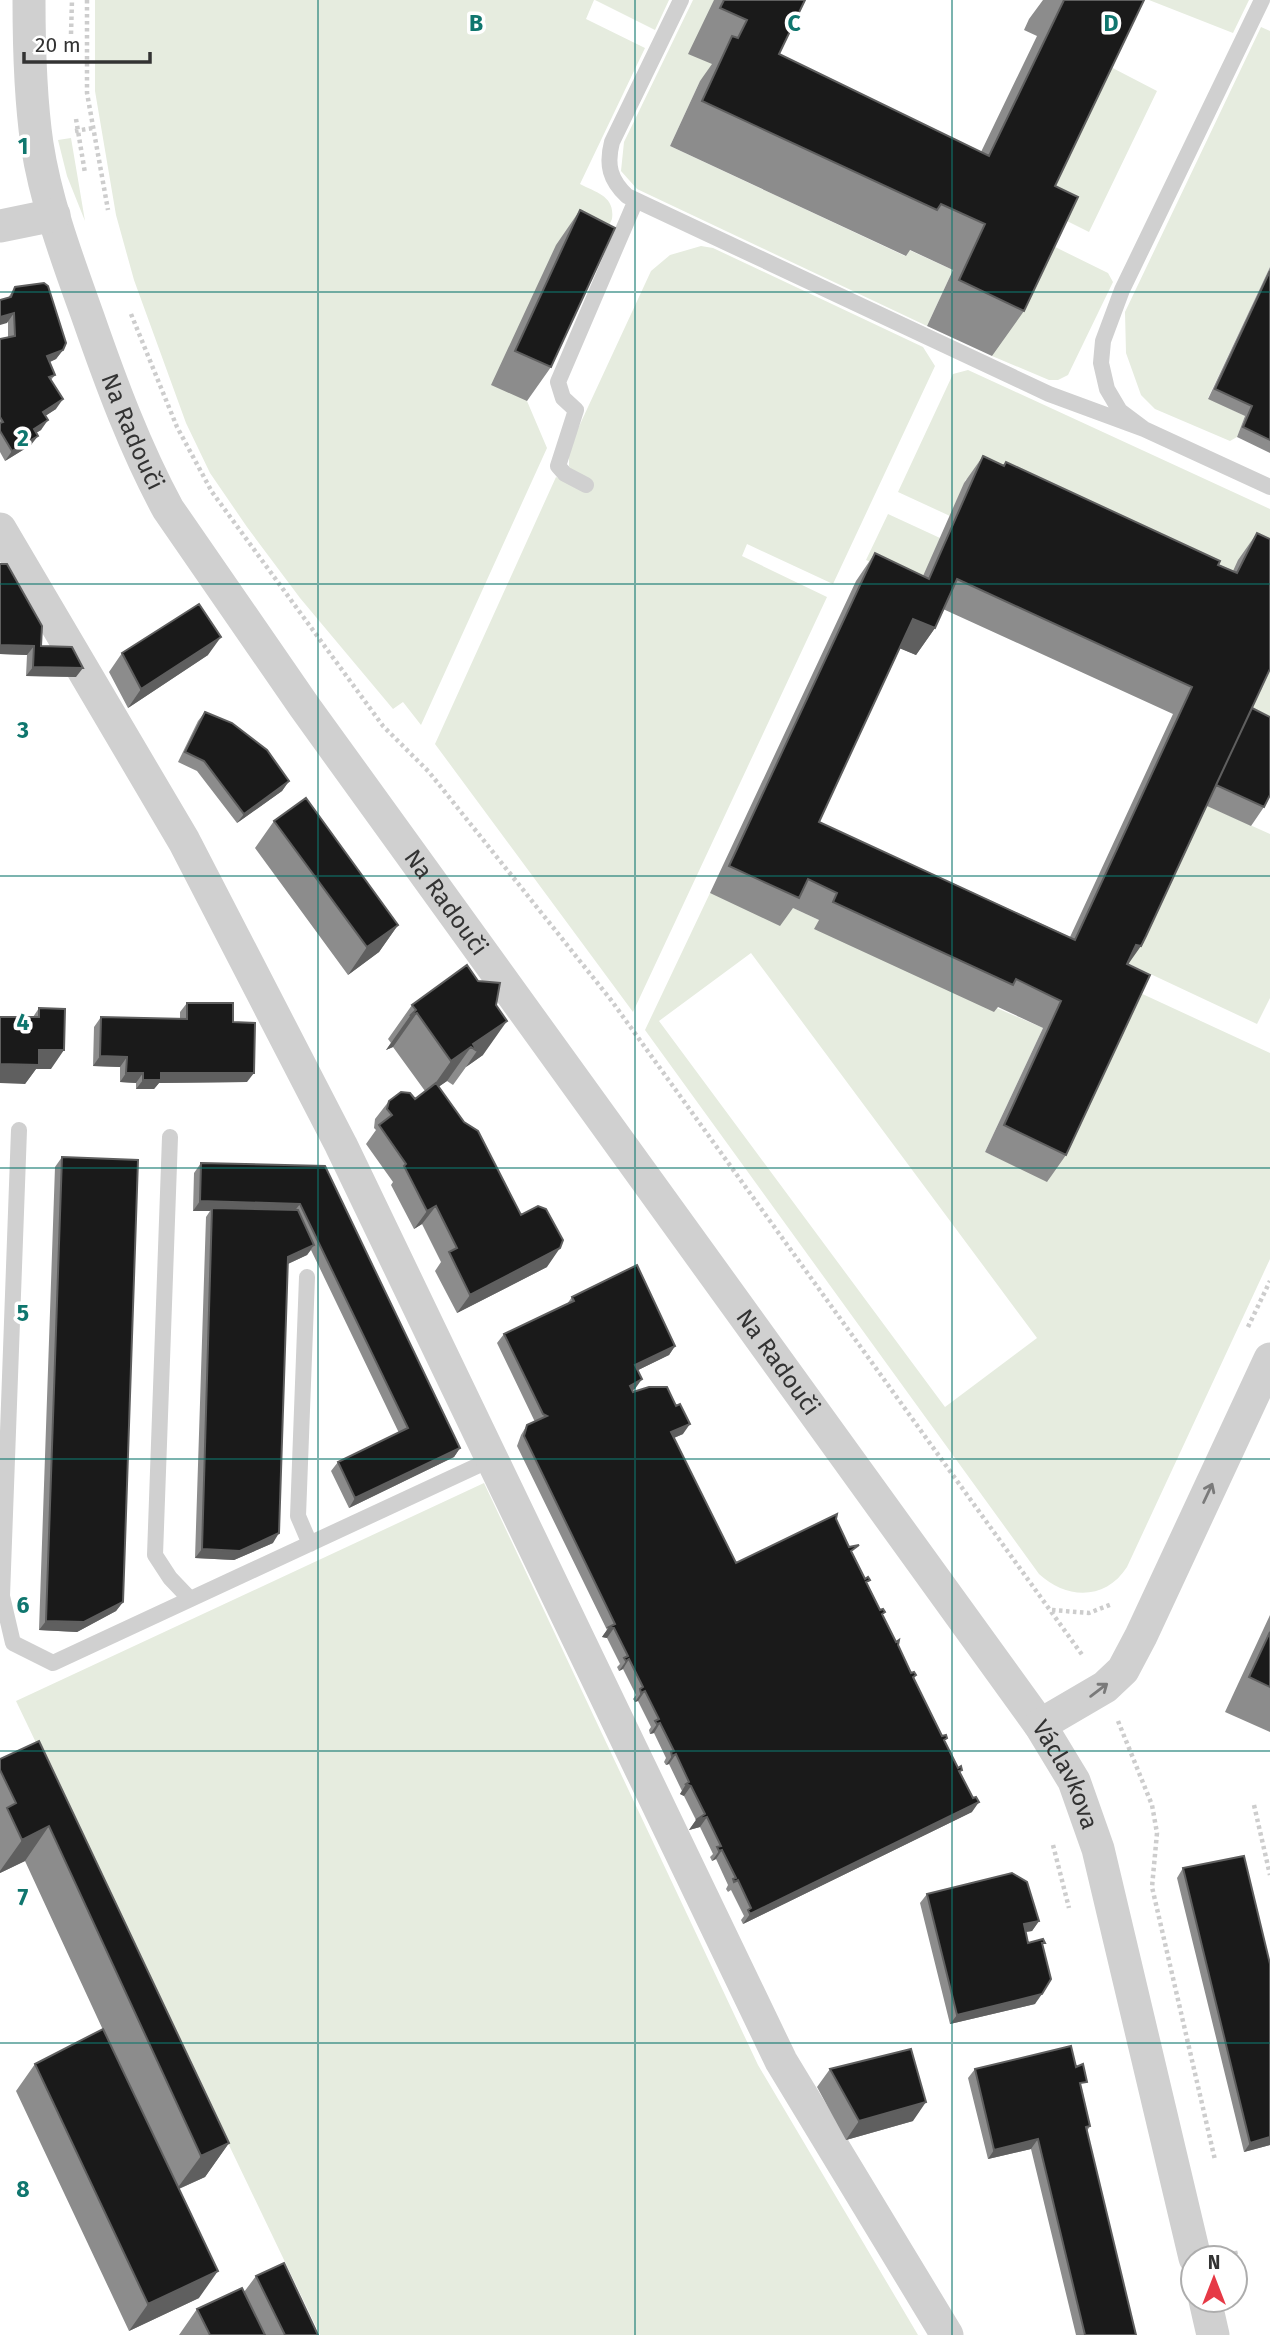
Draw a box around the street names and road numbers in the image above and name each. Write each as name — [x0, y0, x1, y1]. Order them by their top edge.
street label: Na Radouči — [96, 370, 170, 495]
street label: Na Radouči — [398, 844, 494, 961]
street label: Na Radouči — [730, 1304, 826, 1421]
street label: Václavkova — [1026, 1715, 1104, 1833]

